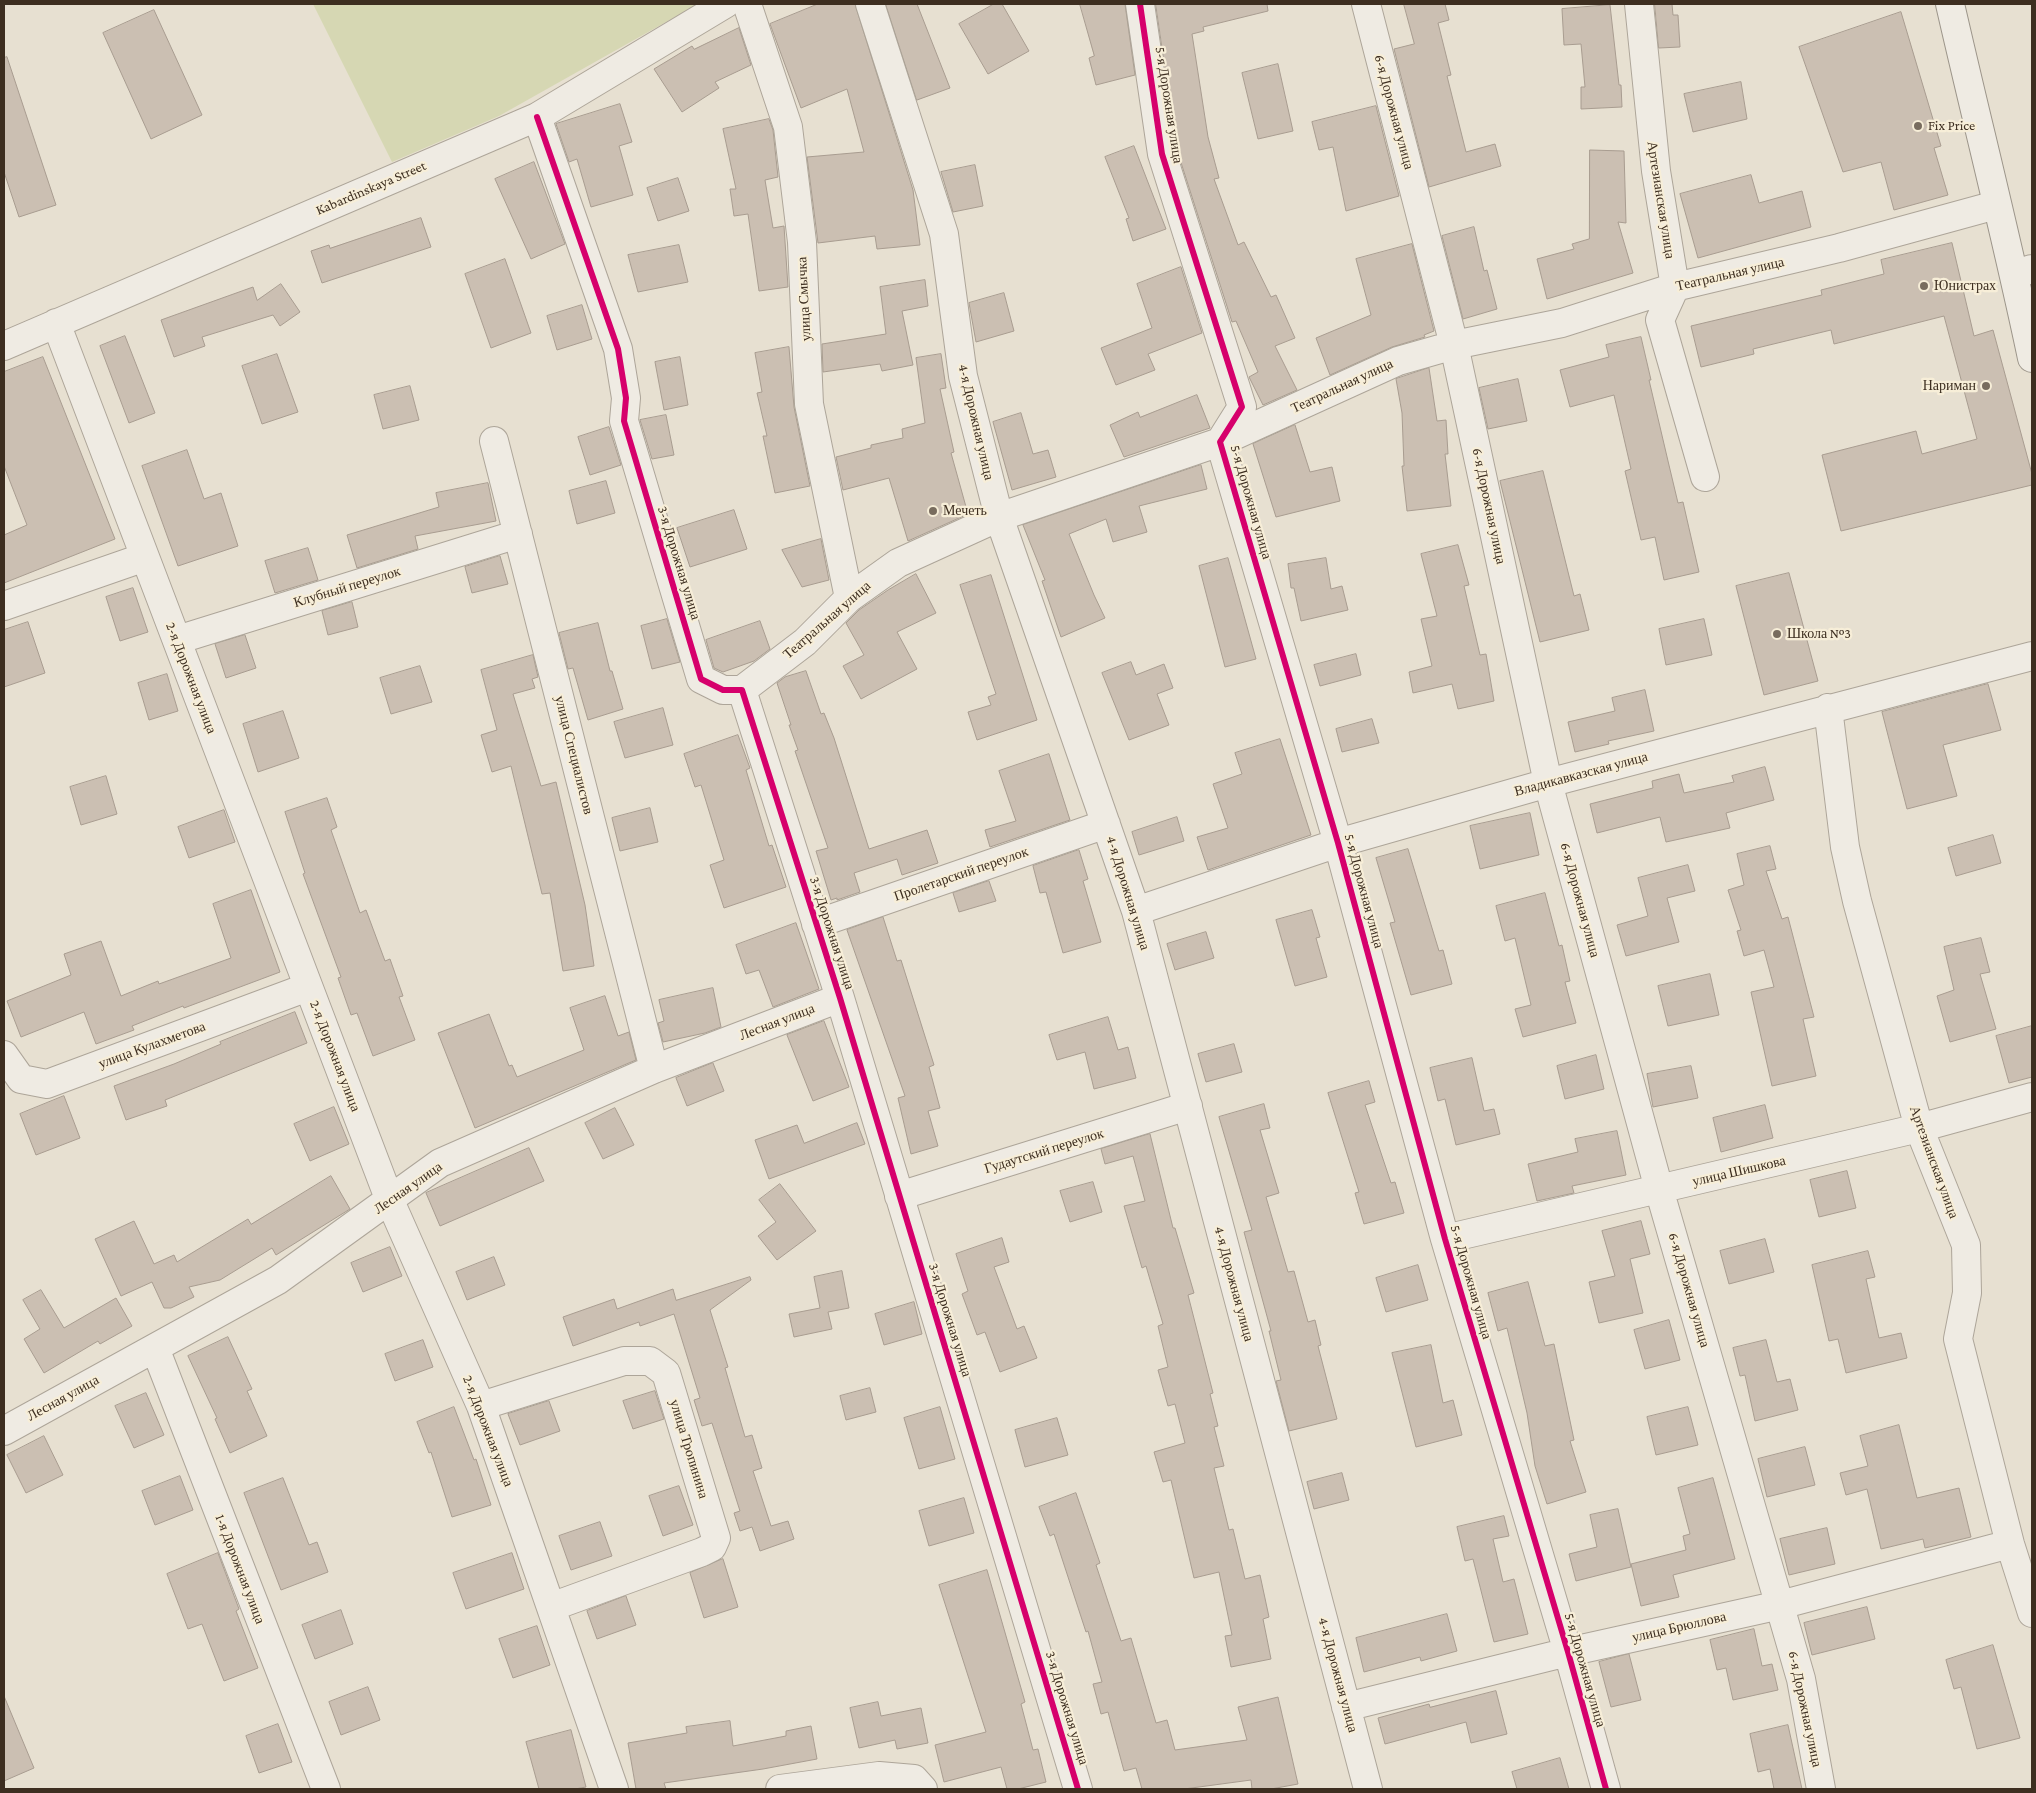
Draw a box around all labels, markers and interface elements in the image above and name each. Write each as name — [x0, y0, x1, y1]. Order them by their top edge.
street label: 5-я Дорожная улица — [1151, 45, 1187, 165]
street label: 6-я Дорожная улица — [1371, 53, 1417, 171]
place label: Fix Price — [1928, 118, 1975, 134]
marker: Fix Price — [1912, 120, 1924, 132]
street label: Артезианская улица — [1643, 140, 1679, 260]
street label: Kabardinskaya Street — [313, 157, 429, 219]
street label: Театральная улица — [1674, 253, 1786, 295]
street label: улица Смычка — [793, 256, 815, 342]
place label: Юнистрах — [1934, 278, 1996, 294]
marker: Юнистрах — [1918, 280, 1930, 292]
street label: Театральная улица — [1288, 355, 1396, 417]
street label: 4-я Дорожная улица — [954, 362, 998, 482]
place label: Нариман — [1923, 378, 1976, 394]
marker: Нариман — [1980, 380, 1992, 392]
street label: 5-я Дорожная улица — [1227, 443, 1275, 561]
street label: 6-я Дорожная улица — [1468, 446, 1510, 566]
place label: Мечеть — [943, 503, 987, 519]
street label: 3-я Дорожная улица — [654, 504, 704, 622]
marker: Мечеть — [927, 505, 939, 517]
street label: Клубный переулок — [291, 563, 403, 611]
street label: Театральная улица — [780, 577, 874, 663]
street label: 2-я Дорожная улица — [162, 620, 220, 736]
place label: Школа №3 — [1787, 626, 1851, 642]
marker: Школа №3 — [1771, 628, 1783, 640]
street label: улица Специалистов — [551, 694, 597, 816]
street label: Владикавказская улица — [1512, 748, 1650, 800]
street label: 5-я Дорожная улица — [1341, 832, 1387, 950]
street label: 4-я Дорожная улица — [1103, 834, 1153, 952]
street label: 6-я Дорожная улица — [1557, 841, 1603, 959]
street label: Пролетарский переулок — [892, 843, 1030, 905]
street label: 3-я Дорожная улица — [806, 874, 858, 992]
street label: 2-я Дорожная улица — [306, 998, 364, 1114]
street label: Лесная улица — [737, 1000, 817, 1044]
street label: улица Кулахметова — [96, 1018, 208, 1072]
street label: Артезианская улица — [1906, 1103, 1962, 1221]
street label: Гудаутский переулок — [982, 1125, 1106, 1177]
street label: улица Шишкова — [1691, 1152, 1787, 1190]
street label: Лесная улица — [371, 1158, 445, 1218]
street label: 5-я Дорожная улица — [1447, 1223, 1495, 1341]
street label: 4-я Дорожная улица — [1211, 1225, 1257, 1343]
street label: 6-я Дорожная улица — [1665, 1231, 1713, 1349]
street label: 3-я Дорожная улица — [925, 1261, 975, 1379]
street label: Лесная улица — [24, 1371, 102, 1425]
street label: 2-я Дорожная улица — [459, 1373, 517, 1489]
street label: улица Тропинина — [666, 1397, 712, 1501]
street label: 1-я Дорожная улица — [211, 1512, 269, 1626]
street label: улица Брюллова — [1630, 1608, 1728, 1646]
street label: 5-я Дорожная улица — [1561, 1611, 1609, 1729]
street label: 4-я Дорожная улица — [1315, 1616, 1361, 1734]
street label: 3-я Дорожная улица — [1042, 1649, 1092, 1767]
street label: 6-я Дорожная улица — [1784, 1649, 1826, 1769]

